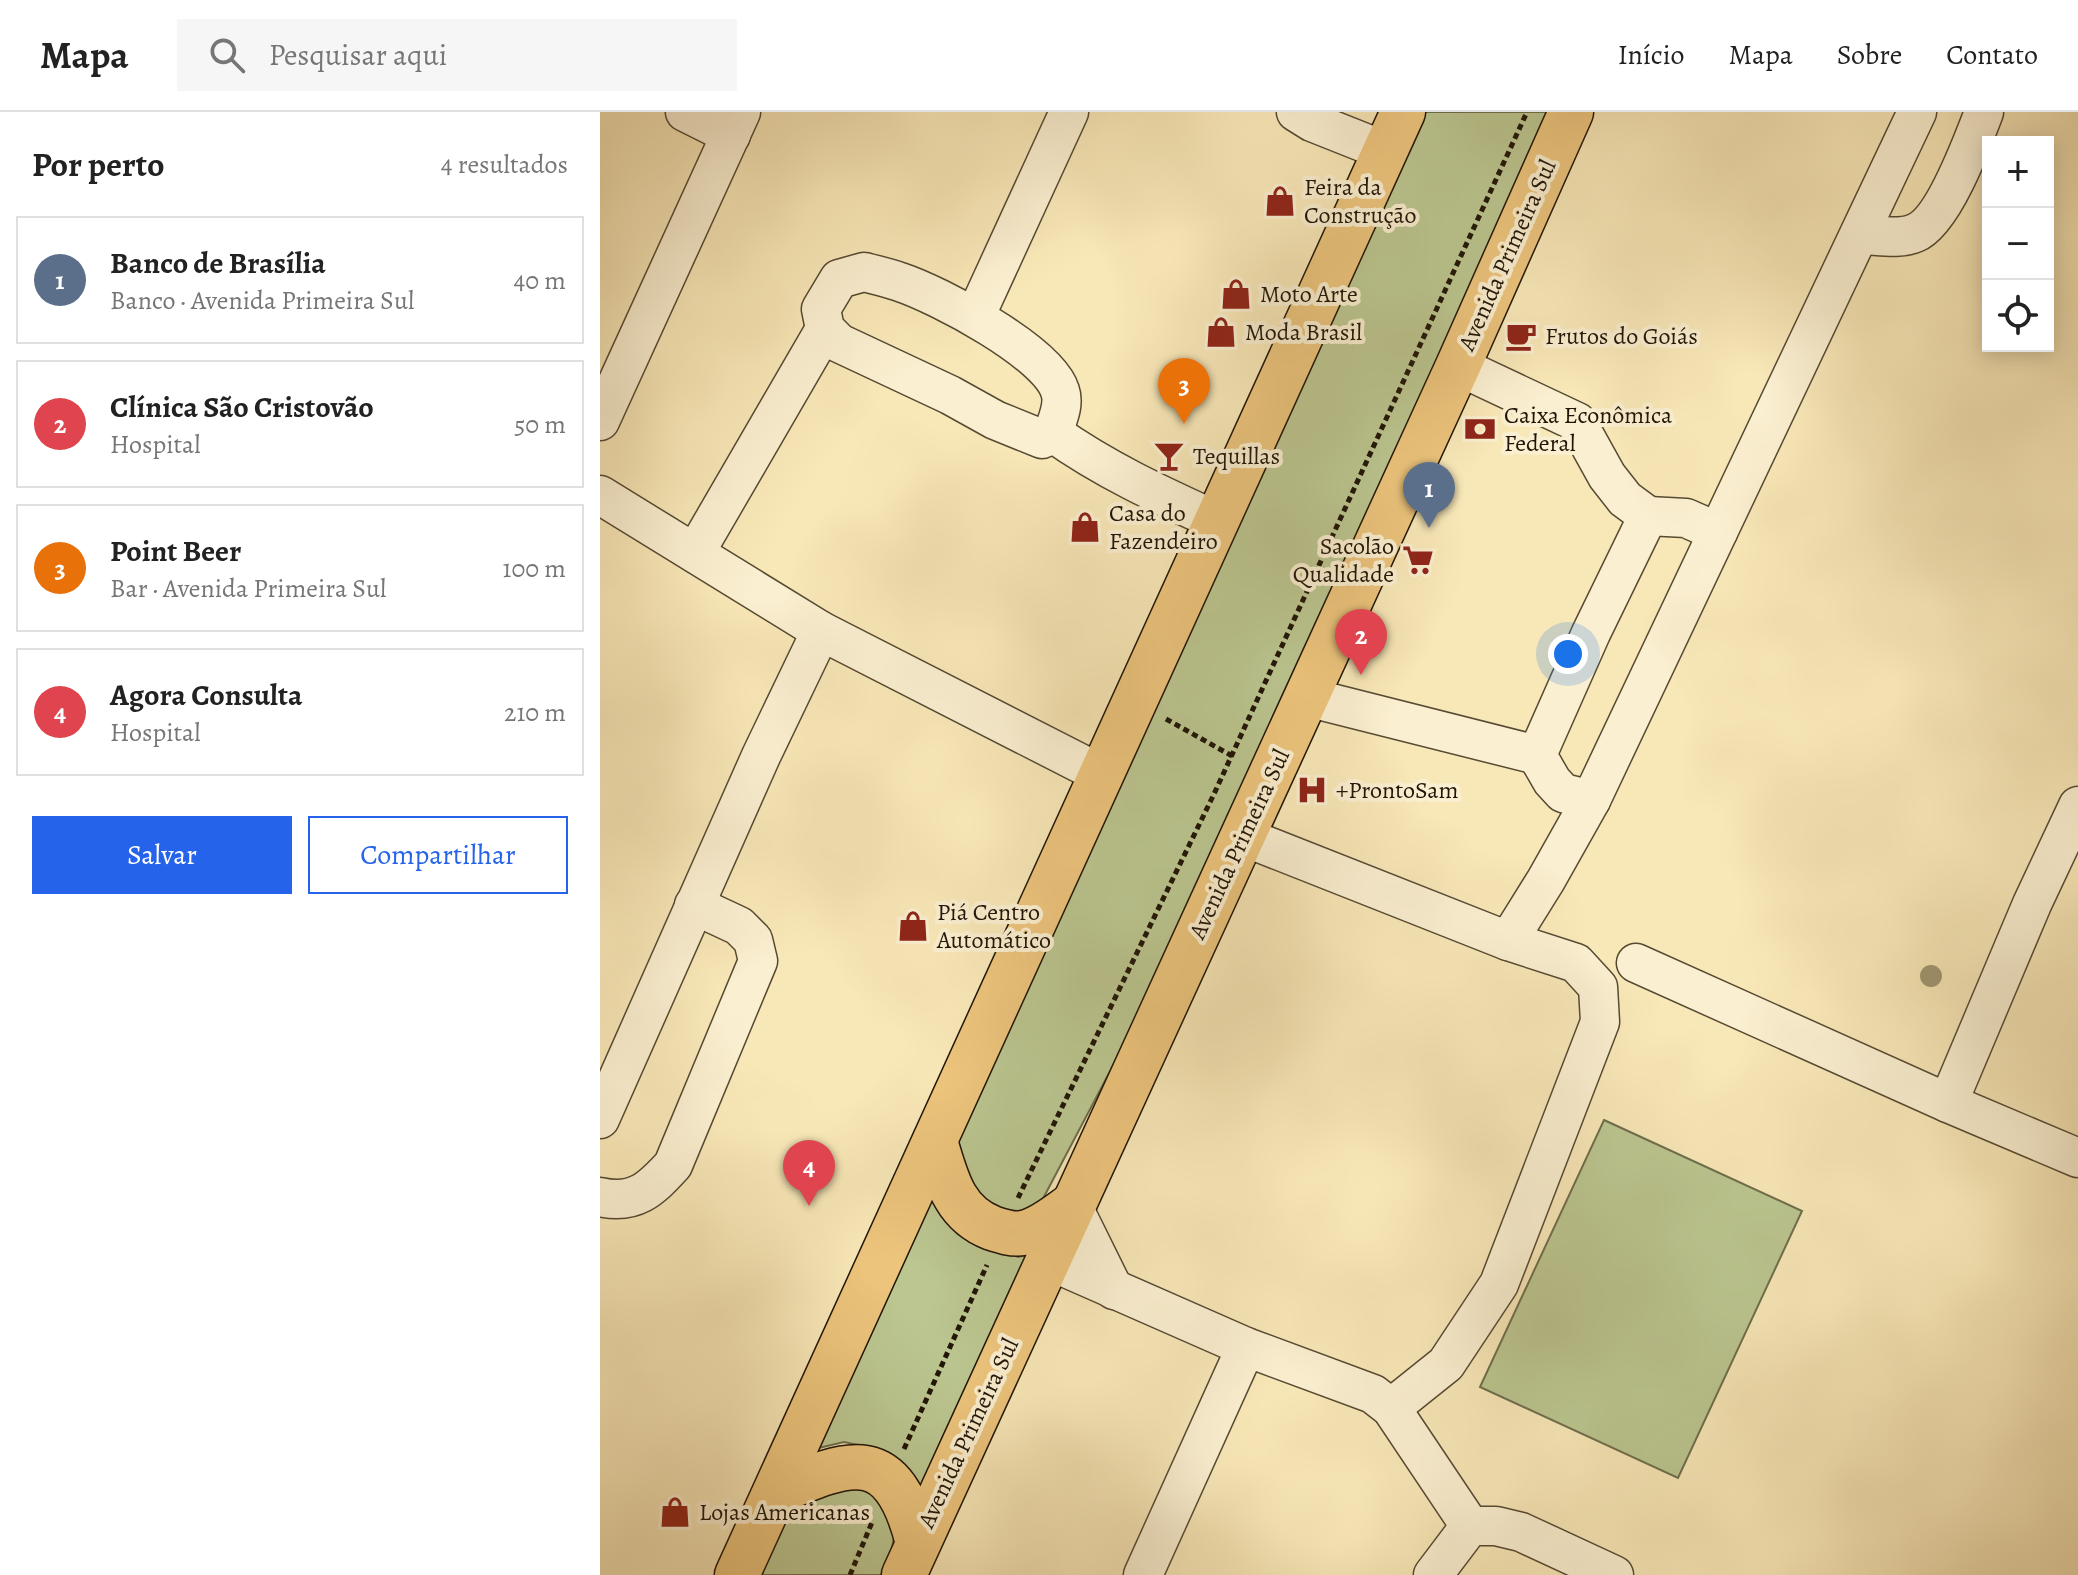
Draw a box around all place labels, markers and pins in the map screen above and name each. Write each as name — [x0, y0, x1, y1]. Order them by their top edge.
place label: Feira da Construção — [1304, 171, 1417, 231]
shop icon: Feira da Construção — [1263, 184, 1297, 218]
shop icon: Moto Arte — [1219, 277, 1253, 311]
place label: Moto Arte — [1260, 278, 1358, 310]
shop icon: Moda Brasil — [1204, 315, 1238, 349]
place label: Moda Brasil — [1245, 316, 1362, 348]
cafe icon: Frutos do Goiás — [1504, 319, 1538, 353]
place label: Frutos do Goiás — [1545, 320, 1698, 352]
pin: 3 — [1158, 358, 1210, 424]
place label: Caixa Econômica Federal — [1504, 399, 1673, 459]
bank icon: Caixa Econômica Federal — [1463, 412, 1497, 446]
bar icon: Tequillas — [1152, 439, 1186, 473]
place label: Tequillas — [1193, 440, 1280, 472]
pin: 1 — [1403, 462, 1455, 528]
place label: Casa do Fazendeiro — [1109, 497, 1218, 557]
shop icon: Casa do Fazendeiro — [1068, 510, 1102, 544]
place label: Sacolão Qualidade — [1293, 530, 1394, 590]
supermarket icon: Sacolão Qualidade — [1401, 543, 1435, 577]
pin: 2 — [1335, 609, 1387, 675]
hospital icon: +ProntoSam — [1295, 773, 1329, 807]
place label: +ProntoSam — [1336, 774, 1458, 806]
place label: Piá Centro Automático — [936, 896, 1051, 956]
shop icon: Piá Centro Automático — [896, 909, 930, 943]
pin: 4 — [783, 1140, 835, 1206]
shop icon: Lojas Americanas — [658, 1495, 692, 1529]
place label: Lojas Americanas — [699, 1496, 870, 1528]

